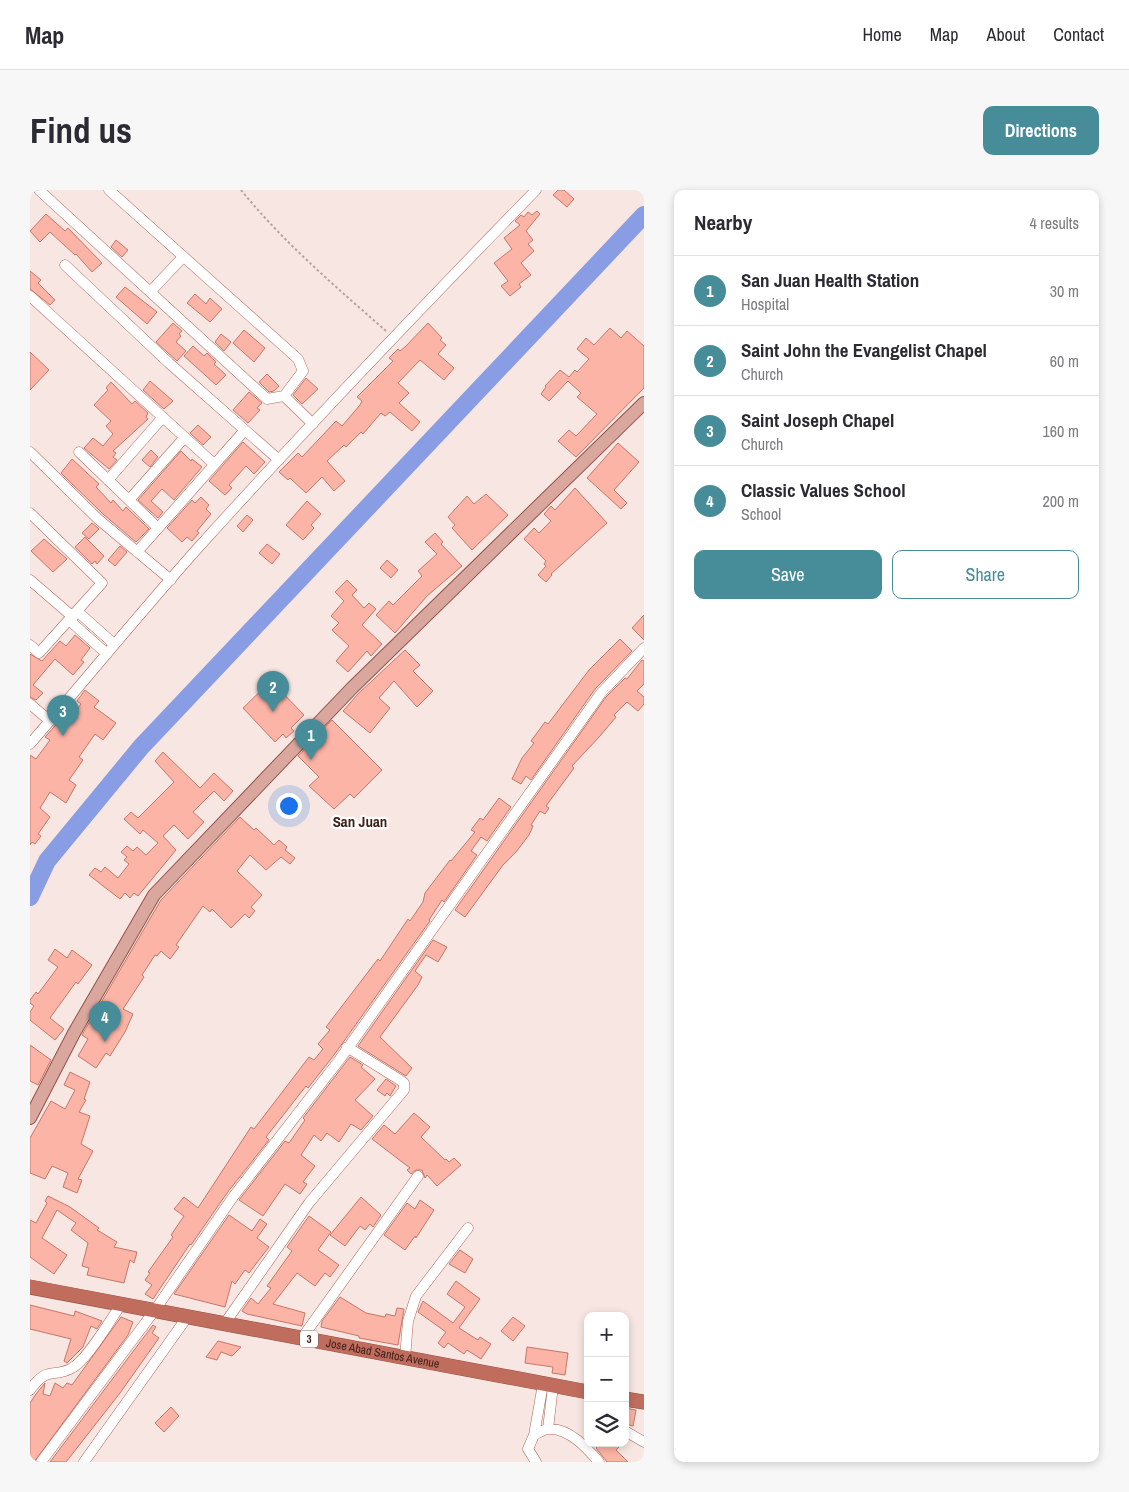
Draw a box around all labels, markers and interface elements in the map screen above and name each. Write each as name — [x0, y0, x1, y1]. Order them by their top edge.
text: Map — [25, 19, 64, 51]
text: Home — [862, 22, 902, 47]
text: Map — [930, 22, 959, 47]
text: About — [987, 22, 1025, 47]
text: Contact — [1053, 22, 1104, 47]
button: Directions — [983, 106, 1099, 155]
text: Find us — [30, 107, 132, 154]
text: Nearby — [694, 208, 752, 237]
text: 4 results — [1029, 212, 1079, 234]
text: San Juan Health Station — [741, 267, 919, 293]
text: 1 — [706, 280, 714, 302]
text: 30 m — [1050, 280, 1079, 302]
text: Hospital — [741, 293, 789, 315]
text: Saint John the Evangelist Chapel — [741, 337, 987, 363]
text: 2 — [706, 350, 714, 372]
text: 60 m — [1050, 350, 1079, 372]
text: Church — [741, 363, 783, 385]
text: Saint Joseph Chapel — [741, 407, 894, 433]
text: 3 — [706, 420, 714, 442]
text: 160 m — [1043, 420, 1079, 442]
text: Church — [741, 433, 783, 455]
text: Classic Values School — [741, 477, 906, 503]
text: 4 — [706, 490, 714, 512]
text: 200 m — [1043, 490, 1079, 512]
text: School — [741, 503, 781, 525]
button: Save — [694, 550, 882, 599]
button: Share — [892, 550, 1079, 599]
pin: 2 — [257, 671, 289, 712]
pin: 3 — [47, 695, 79, 736]
pin: 1 — [295, 719, 327, 760]
your location — [276, 793, 302, 819]
district label: San Juan — [333, 811, 387, 832]
pin: 4 — [89, 1001, 121, 1042]
map controls — [584, 1312, 629, 1447]
button: + — [584, 1312, 629, 1357]
road number: 3 — [300, 1330, 318, 1348]
street label: Jose Abad Santos Avenue — [325, 1335, 441, 1372]
button: − — [584, 1357, 629, 1402]
button: layers — [584, 1402, 629, 1447]

